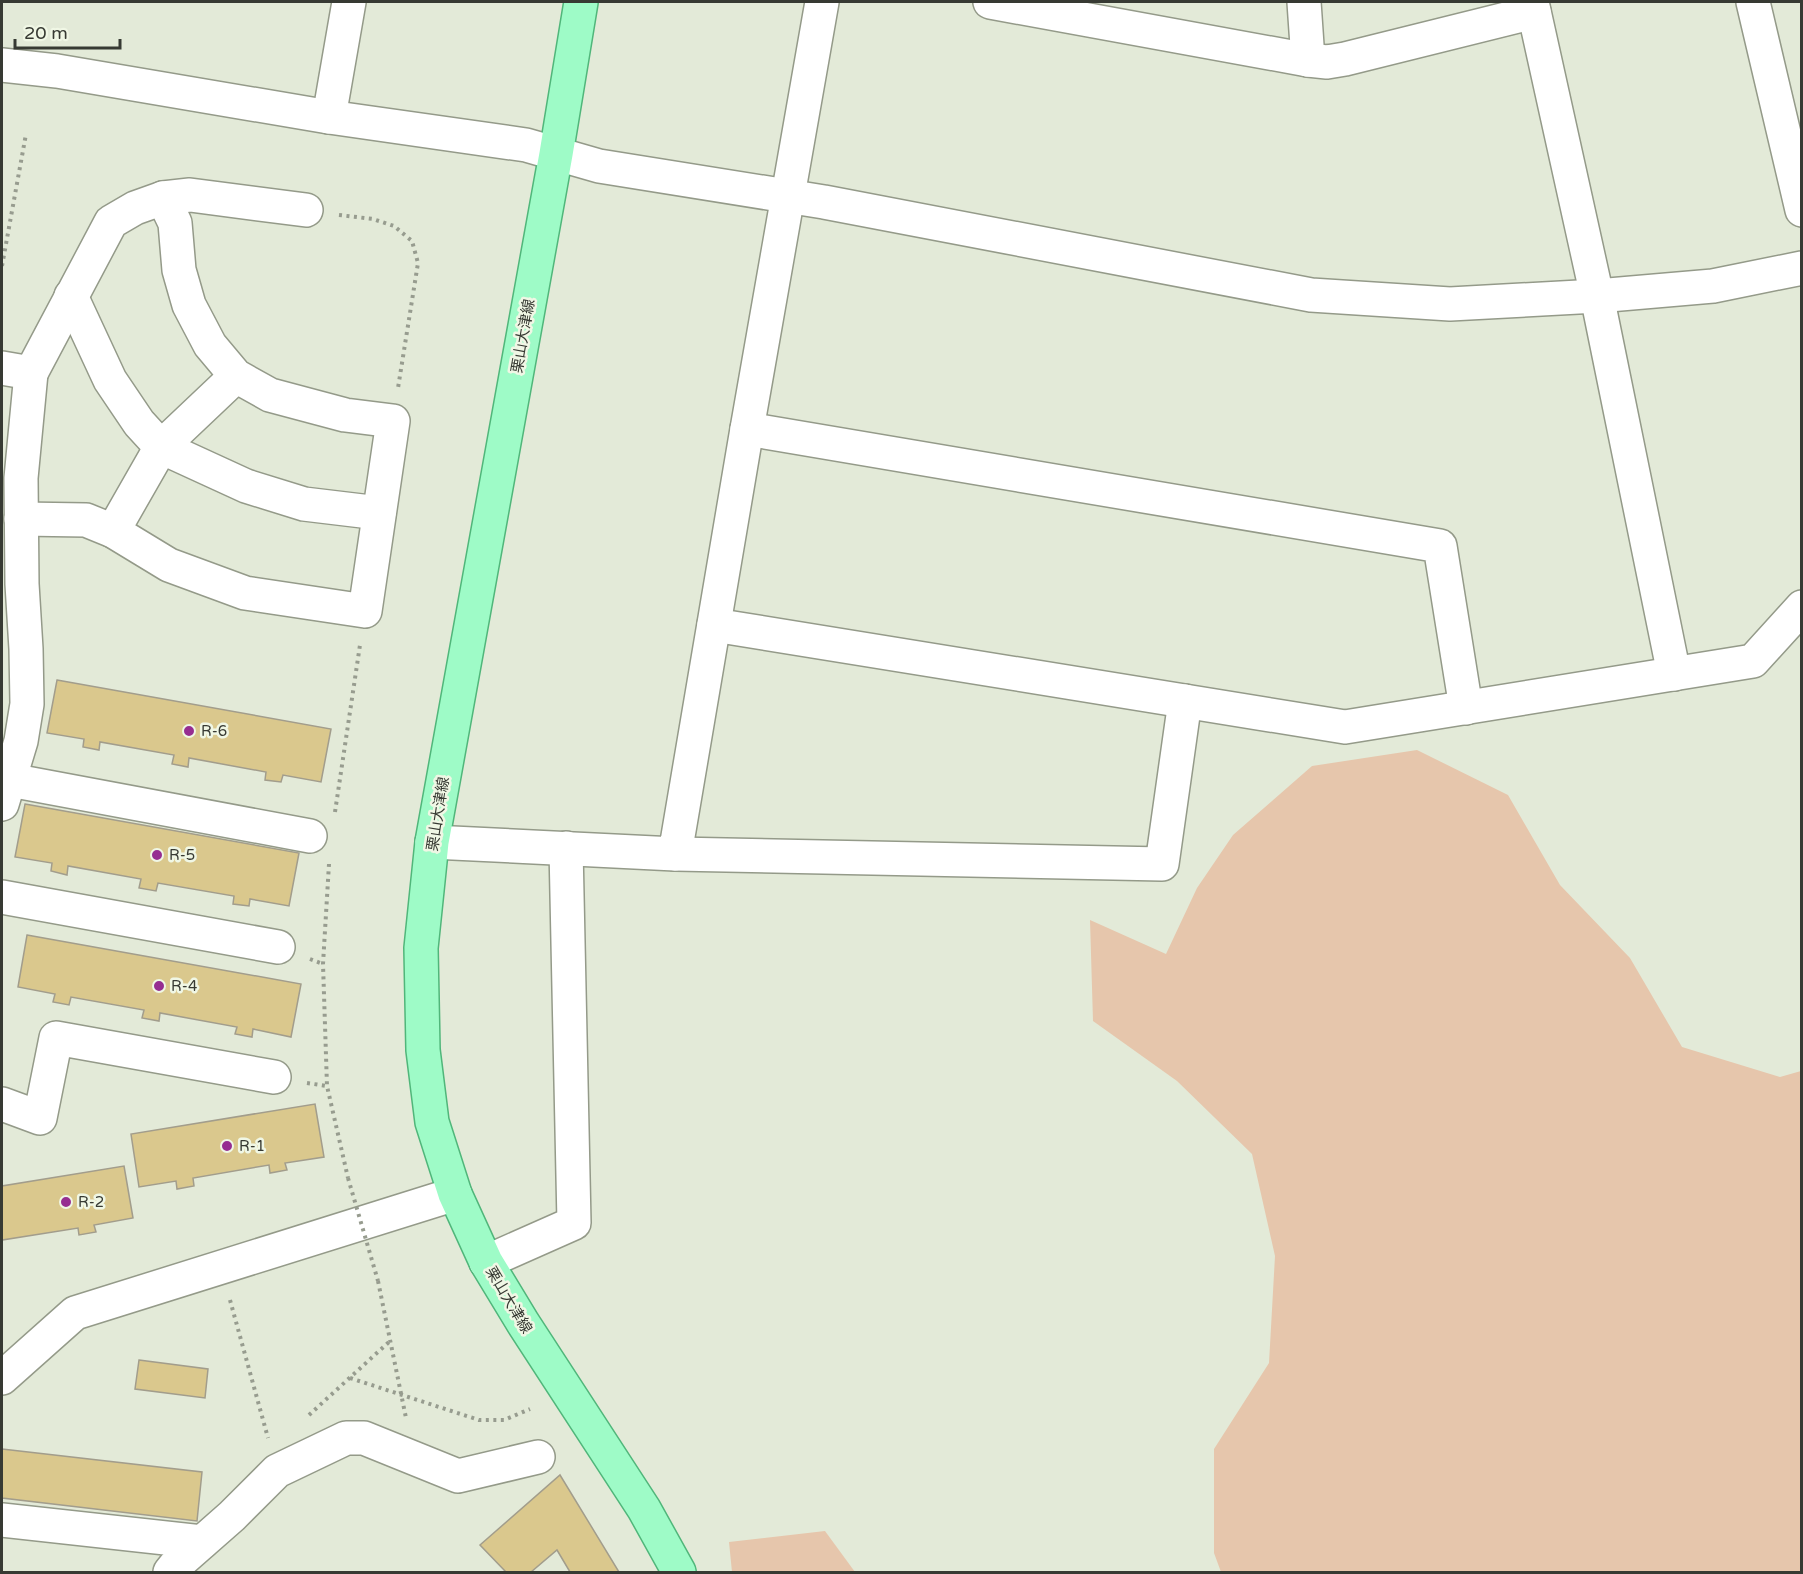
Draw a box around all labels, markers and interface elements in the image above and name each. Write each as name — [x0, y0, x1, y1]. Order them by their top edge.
scale bar — [15, 12, 120, 50]
text: 20 m — [24, 22, 68, 44]
street label: 栗山大津線 — [508, 297, 538, 375]
place label: R-6 — [201, 722, 227, 740]
marker: R-6 — [182, 724, 196, 738]
street label: 栗山大津線 — [423, 776, 453, 852]
place label: R-5 — [169, 846, 195, 864]
marker: R-5 — [150, 848, 164, 862]
place label: R-4 — [171, 977, 197, 995]
marker: R-4 — [152, 979, 166, 993]
place label: R-1 — [239, 1137, 265, 1155]
marker: R-1 — [220, 1139, 234, 1153]
place label: R-2 — [78, 1193, 104, 1211]
marker: R-2 — [59, 1195, 73, 1209]
street label: 栗山大津線 — [482, 1263, 536, 1337]

